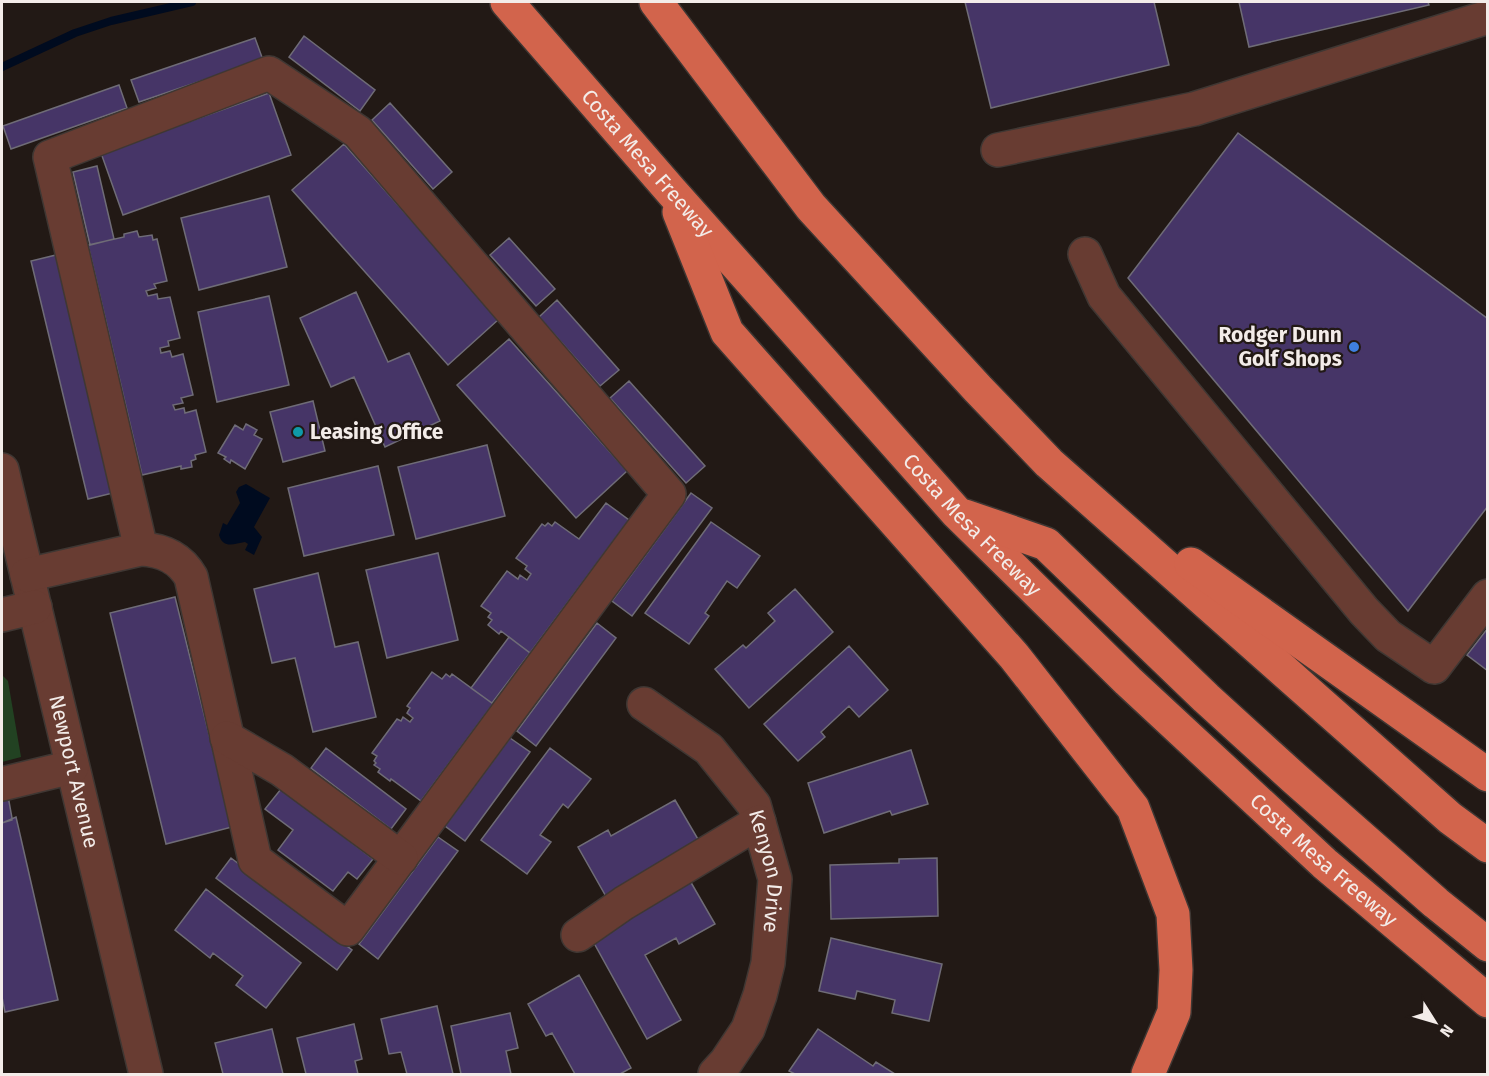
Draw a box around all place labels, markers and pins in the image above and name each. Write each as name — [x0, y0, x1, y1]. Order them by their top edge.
place label: Rodger Dunn Golf Shops — [1218, 322, 1342, 372]
marker: Rodger Dunn Golf Shops — [1347, 340, 1361, 354]
place label: Leasing Office — [310, 419, 444, 445]
marker: Leasing Office — [291, 425, 305, 439]

